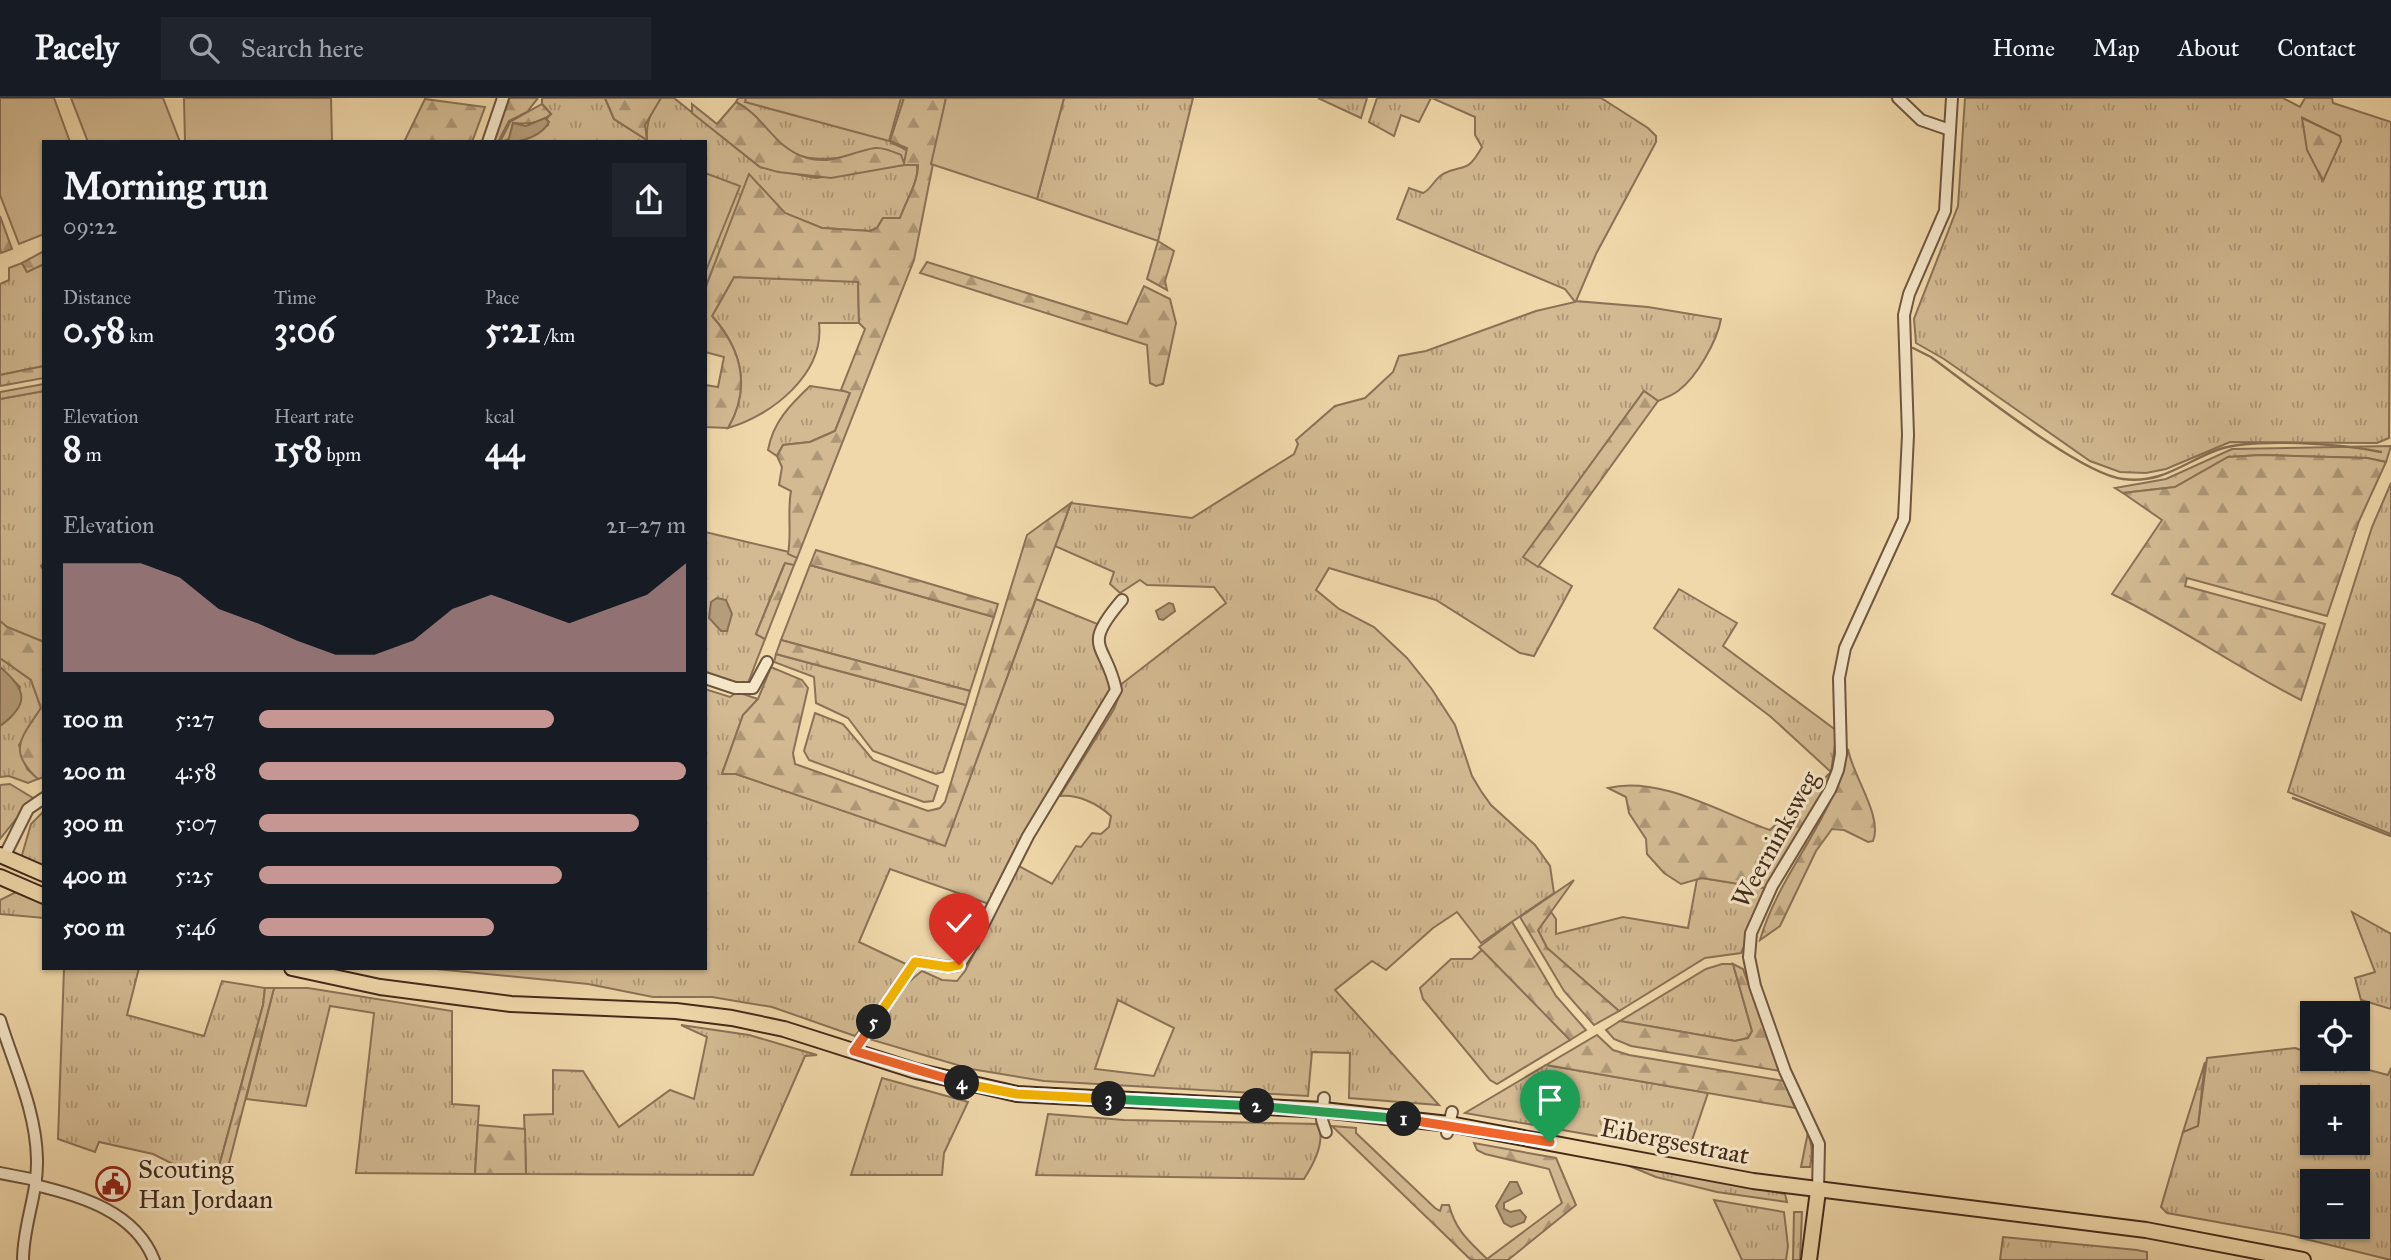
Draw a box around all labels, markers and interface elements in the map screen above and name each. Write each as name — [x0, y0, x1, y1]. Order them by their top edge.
search box — [161, 17, 651, 80]
text: Pacely — [35, 28, 119, 68]
icon: search — [185, 29, 223, 67]
text: Search here — [241, 32, 364, 64]
text: Home — [1992, 33, 2055, 63]
text: Map — [2093, 33, 2140, 63]
text: About — [2178, 33, 2239, 63]
text: Contact — [2277, 33, 2356, 63]
text: Morning run — [63, 163, 268, 209]
button: share — [612, 163, 686, 237]
text: 09:22 — [63, 212, 117, 240]
text: Distance — [63, 286, 131, 309]
text: Time — [274, 286, 316, 309]
text: Pace — [485, 286, 519, 309]
text: 0.58 — [63, 309, 125, 352]
text: 3:06 — [274, 309, 335, 352]
text: 5:21 — [485, 309, 541, 352]
text: km — [125, 324, 154, 347]
text: /km — [541, 324, 575, 347]
text: Elevation — [63, 405, 138, 428]
text: Heart rate — [274, 405, 354, 428]
text: kcal — [485, 405, 515, 428]
text: 8 — [63, 428, 82, 471]
text: 158 — [274, 428, 322, 471]
text: 44 — [485, 428, 524, 471]
text: m — [82, 443, 102, 466]
text: bpm — [322, 443, 361, 466]
text: Elevation — [63, 511, 154, 539]
text: 21–27 m — [606, 511, 686, 539]
text: 100 m — [63, 705, 123, 733]
text: 5:27 — [175, 705, 215, 733]
text: 200 m — [63, 757, 125, 785]
text: 4:58 — [175, 757, 217, 785]
street label: Weerninksweg — [1724, 764, 1826, 913]
text: 300 m — [63, 809, 123, 837]
text: 5:07 — [175, 809, 217, 837]
text: 400 m — [63, 861, 127, 889]
text: 5:25 — [175, 861, 213, 889]
pin — [929, 893, 989, 965]
icon: check — [940, 904, 978, 942]
text: 500 m — [63, 913, 125, 941]
text: 5:46 — [175, 913, 216, 941]
map controls — [2300, 1001, 2370, 1239]
button: locate — [2300, 1001, 2370, 1071]
pin: 5 — [856, 1004, 892, 1040]
text: 5 — [869, 1010, 878, 1033]
pin: 4 — [944, 1066, 979, 1100]
pin — [1520, 1070, 1580, 1142]
text: 4 — [956, 1071, 967, 1094]
icon: arrive — [1531, 1081, 1569, 1119]
pin: 3 — [1092, 1082, 1126, 1116]
button: + — [2300, 1085, 2370, 1155]
text: 3 — [1105, 1087, 1112, 1110]
pin: 2 — [1240, 1088, 1274, 1124]
text: 2 — [1252, 1094, 1261, 1117]
pin: 1 — [1386, 1102, 1422, 1136]
text: 1 — [1400, 1107, 1407, 1130]
street label: Eibergsestraat — [1598, 1111, 1752, 1171]
place label: Scouting Han Jordaan — [138, 1153, 273, 1215]
public building icon: Scouting Han Jordaan — [94, 1165, 132, 1203]
button: − — [2300, 1169, 2370, 1239]

